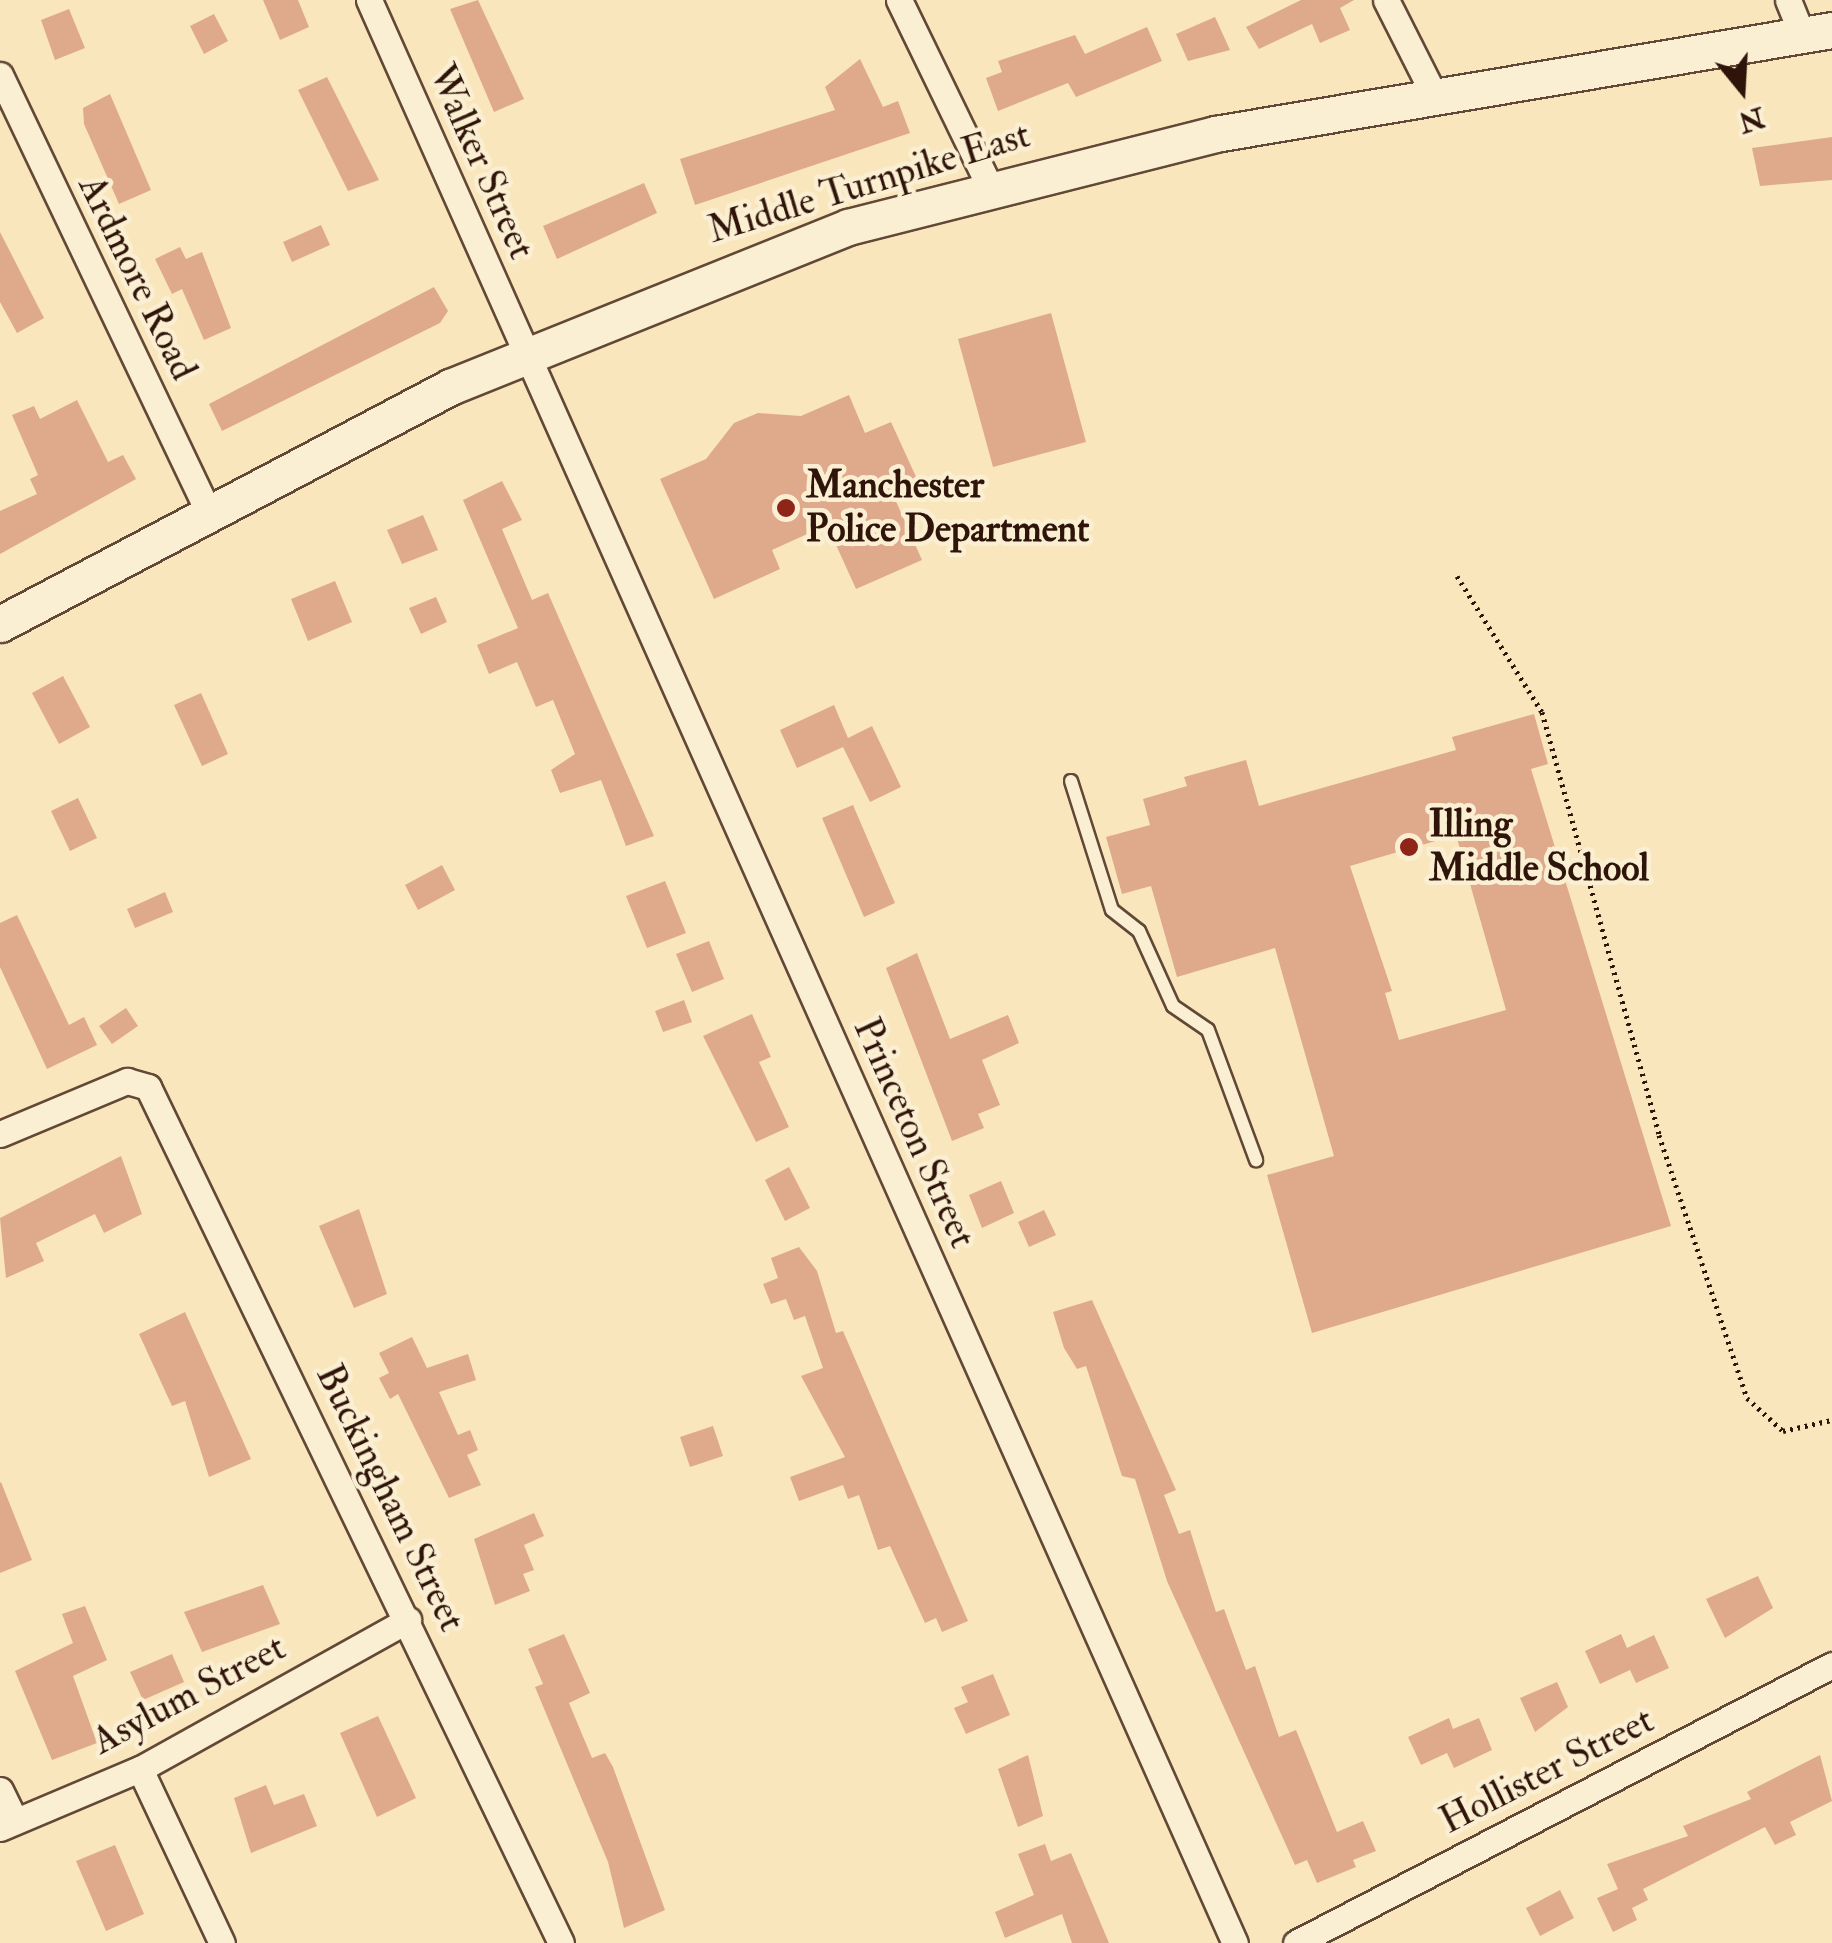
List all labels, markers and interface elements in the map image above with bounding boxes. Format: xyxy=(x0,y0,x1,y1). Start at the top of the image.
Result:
north arrow xyxy=(1692,40,1792,140)
street label: Walker Street xyxy=(418,58,544,266)
text: N xyxy=(1734,98,1769,140)
street label: Middle Turnpike East xyxy=(703,112,1035,254)
street label: Ardmore Road xyxy=(68,168,206,388)
place label: Manchester Police Department xyxy=(806,463,1089,552)
marker: Manchester Police Department xyxy=(775,497,797,519)
place label: Illing Middle School xyxy=(1429,802,1649,892)
marker: Illing Middle School xyxy=(1398,836,1420,858)
street label: Princeton Street xyxy=(843,1011,985,1255)
street label: Buckingham Street xyxy=(306,1357,474,1639)
street label: Asylum Street xyxy=(85,1625,293,1765)
street label: Hollister Street xyxy=(1433,1698,1661,1844)

